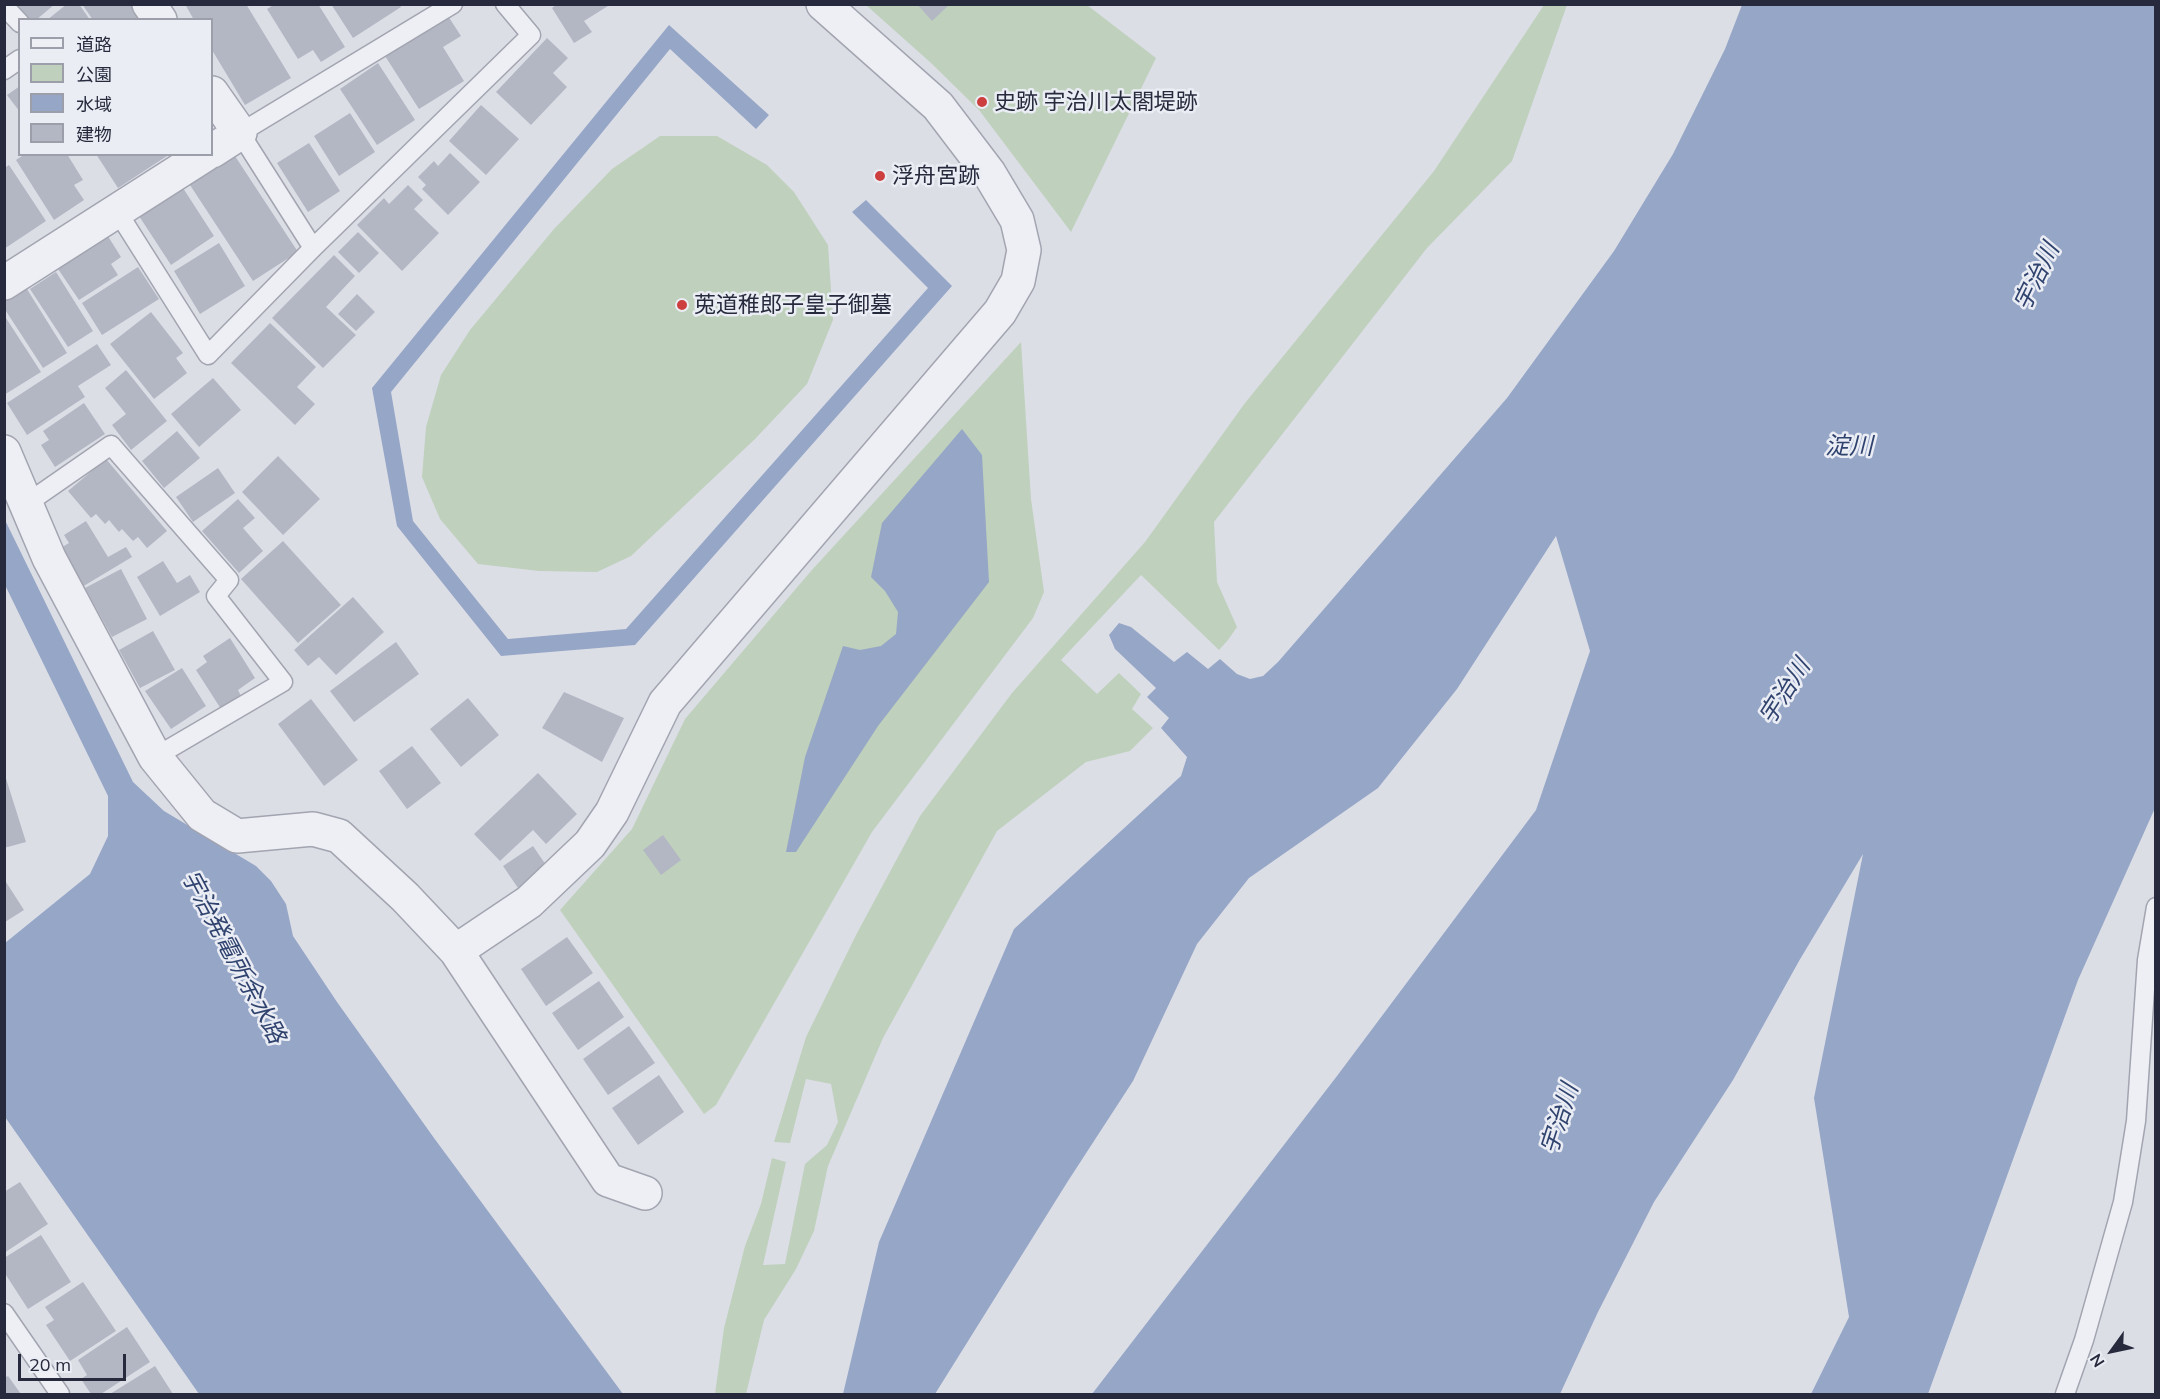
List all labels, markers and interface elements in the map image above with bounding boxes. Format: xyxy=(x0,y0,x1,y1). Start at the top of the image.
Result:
legend xyxy=(18,18,213,156)
text: 道路 xyxy=(76,33,112,56)
text: 公園 xyxy=(76,63,112,86)
place label: 史跡 宇治川太閤堤跡 xyxy=(994,89,1198,115)
text: 水域 xyxy=(76,93,112,116)
marker: 史跡 宇治川太閤堤跡 xyxy=(975,95,989,109)
text: 建物 xyxy=(76,123,112,146)
place label: 浮舟宮跡 xyxy=(892,163,980,189)
marker: 浮舟宮跡 xyxy=(873,169,887,183)
water label: 宇治川 xyxy=(2008,238,2066,316)
place label: 莵道稚郎子皇子御墓 xyxy=(694,292,892,318)
marker: 莵道稚郎子皇子御墓 xyxy=(675,298,689,312)
water label: 淀川 xyxy=(1825,433,1873,461)
water label: 宇治川 xyxy=(1753,654,1817,730)
water label: 宇治発電所余水路 xyxy=(175,865,291,1049)
water label: 宇治川 xyxy=(1535,1080,1585,1158)
north arrow xyxy=(2082,1321,2142,1381)
scale bar xyxy=(21,1342,129,1380)
text: N xyxy=(2085,1350,2109,1371)
text: 20 m xyxy=(29,1353,71,1376)

